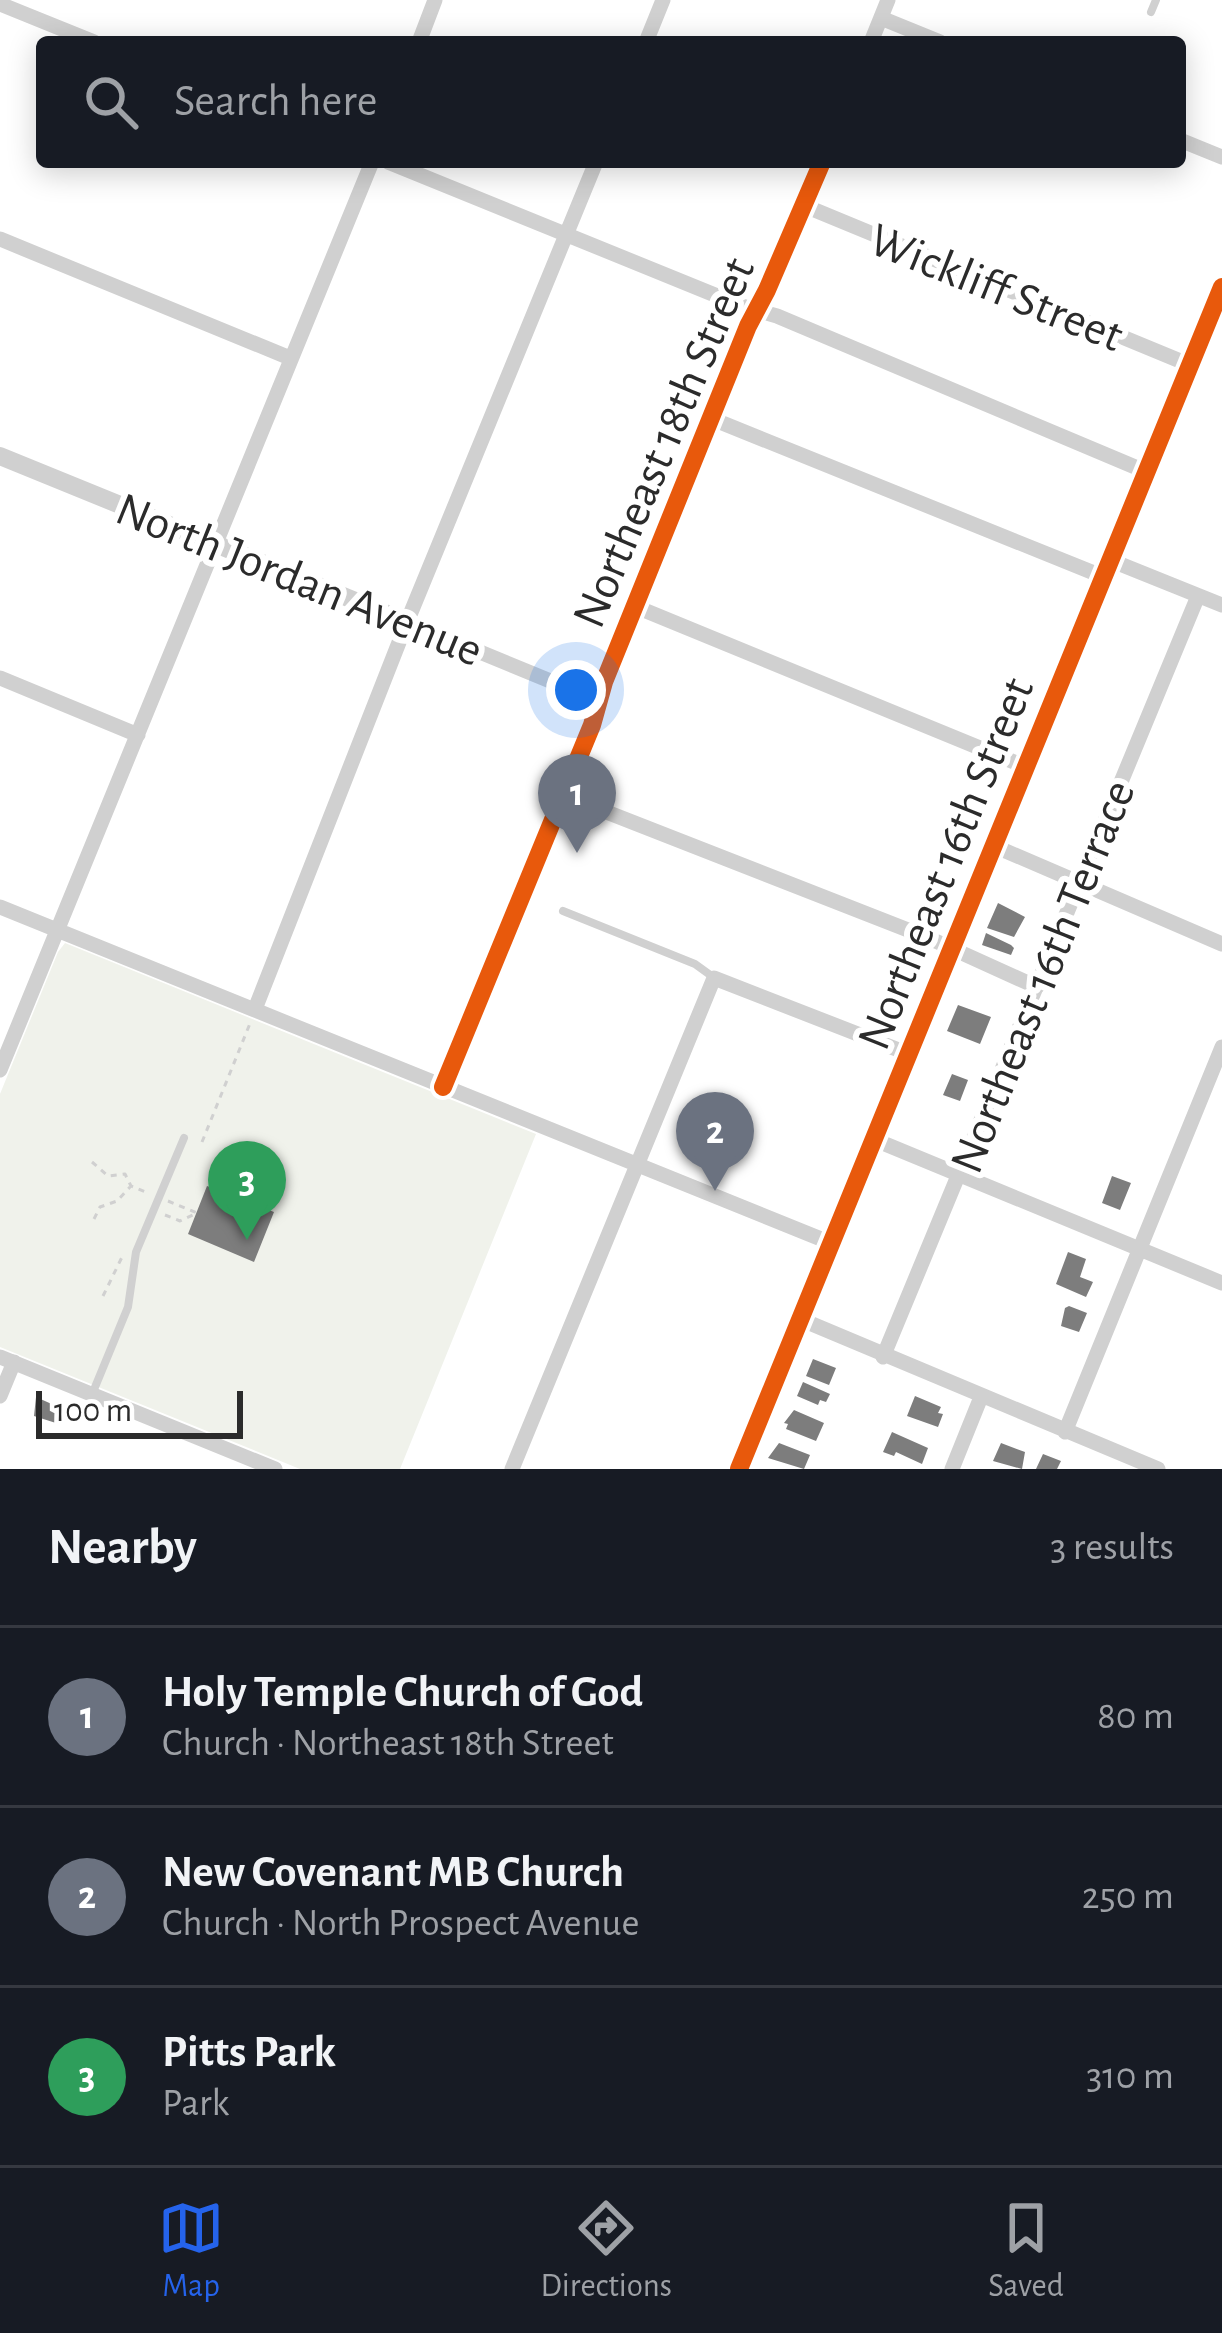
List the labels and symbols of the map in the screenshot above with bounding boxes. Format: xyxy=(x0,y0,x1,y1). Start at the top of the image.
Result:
street label: Wickliff Street xyxy=(863,216,1129,361)
street label: Northeast 18th Street xyxy=(565,251,764,635)
street label: North Jordan Avenue xyxy=(109,485,489,676)
your location xyxy=(546,660,606,720)
street label: Northeast 16th Street xyxy=(850,671,1043,1057)
pin: 1 xyxy=(538,754,616,853)
street label: Northeast 16th Terrace xyxy=(943,774,1145,1180)
pin: 2 xyxy=(676,1092,754,1191)
pin: 3 xyxy=(208,1141,286,1240)
scale bar xyxy=(36,1385,243,1438)

